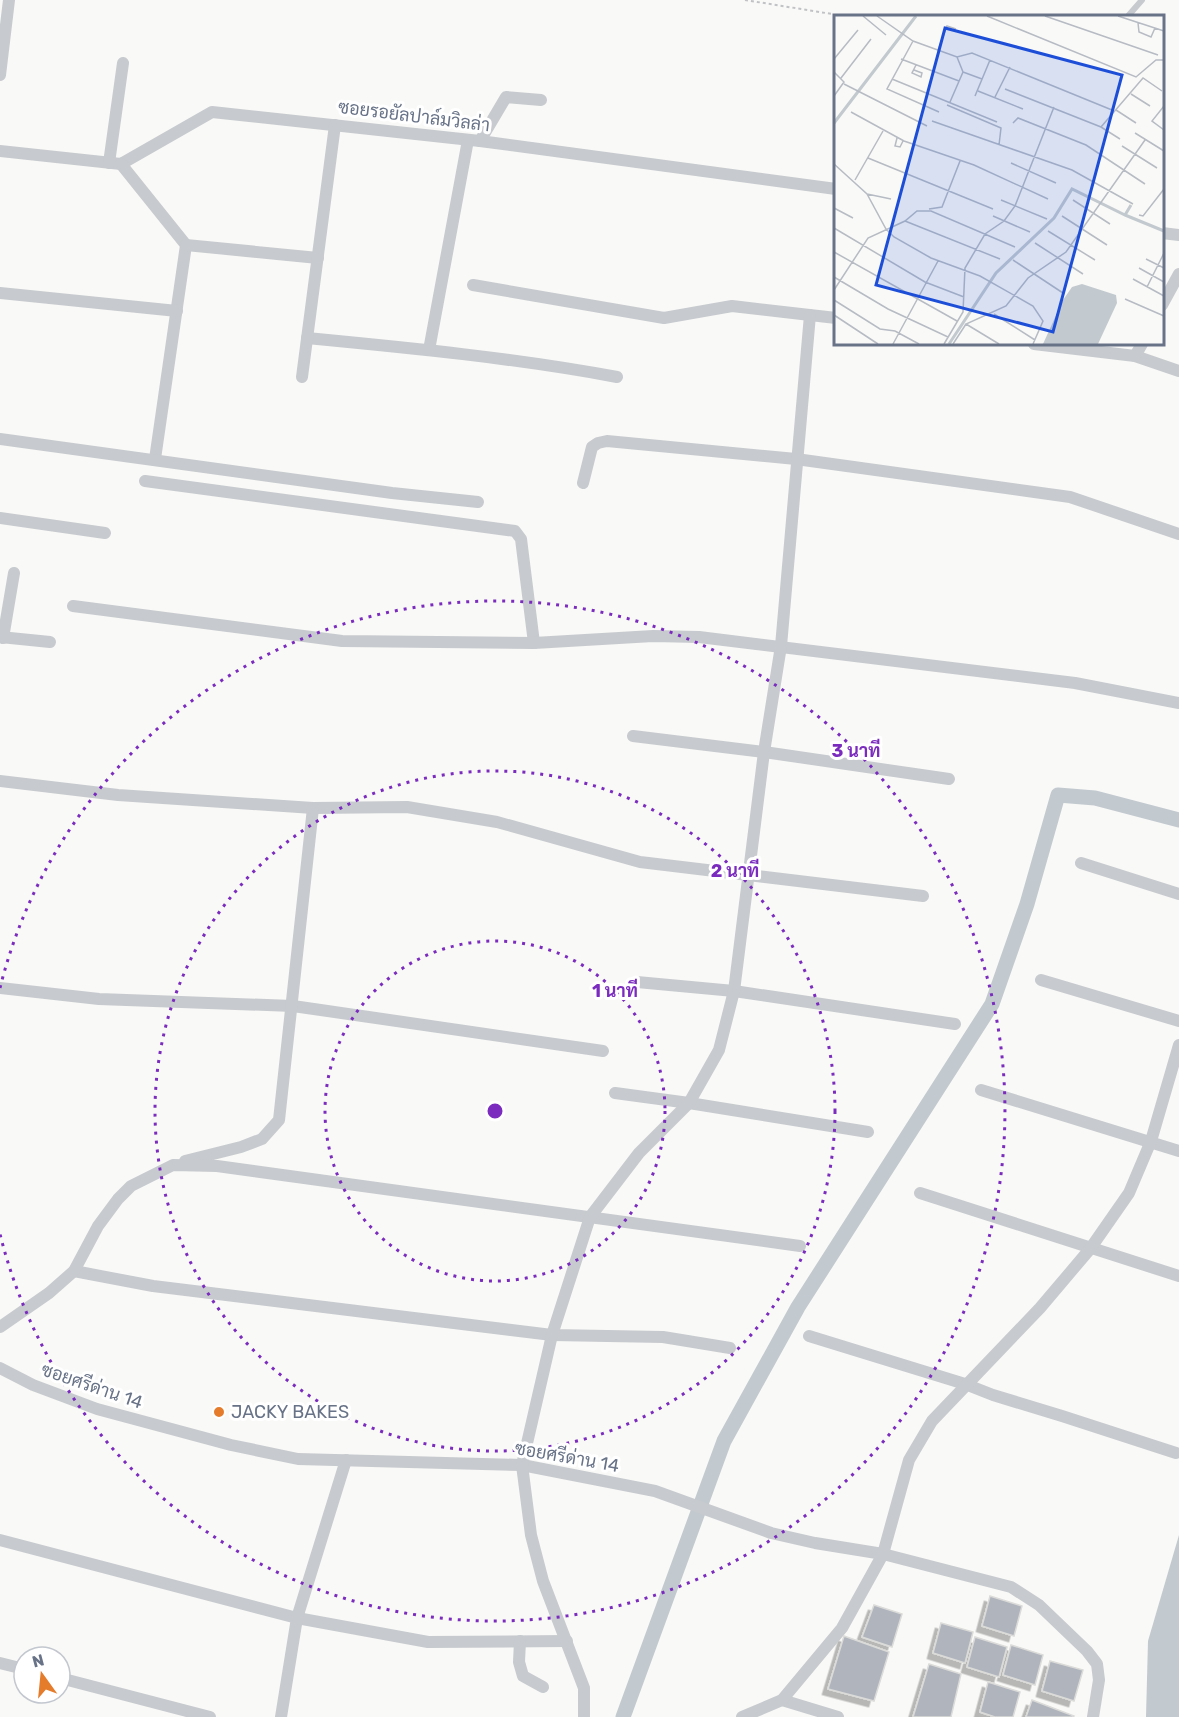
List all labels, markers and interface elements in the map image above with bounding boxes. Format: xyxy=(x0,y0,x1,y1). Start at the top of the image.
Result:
inset map xyxy=(834,15,1164,345)
street label: ซอยรอยัลปาล์มวิลล่า xyxy=(337,94,491,136)
text: 3 นาที xyxy=(832,738,880,762)
text: 2 นาที xyxy=(711,858,759,882)
text: 1 นาที xyxy=(592,978,638,1002)
centre of rings xyxy=(485,1101,505,1121)
street label: ซอยศรีด่าน 14 xyxy=(38,1357,146,1414)
place label: JACKY BAKES xyxy=(231,1401,349,1423)
marker: JACKY BAKES xyxy=(212,1405,226,1419)
street label: ซอยศรีด่าน 14 xyxy=(513,1435,621,1477)
north arrow xyxy=(12,1645,72,1705)
text: N xyxy=(30,1650,46,1672)

